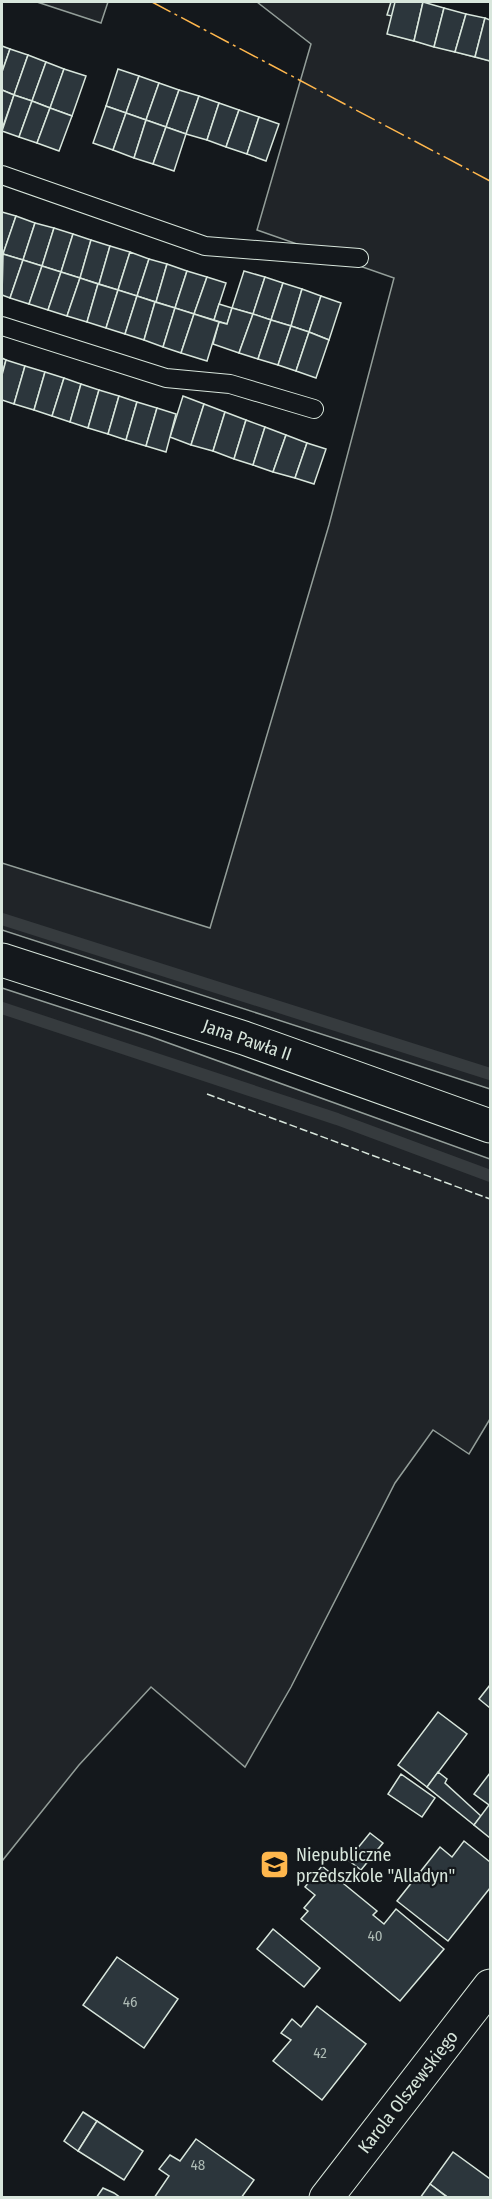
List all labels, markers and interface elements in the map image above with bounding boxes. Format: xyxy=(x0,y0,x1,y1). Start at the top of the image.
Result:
street label: Jana Pawła II xyxy=(200,1014,294,1066)
place label: Niepubliczne przedszkole "Alladyn" xyxy=(296,1844,455,1887)
school or university icon: Niepubliczne przedszkole "Alladyn" xyxy=(259,1849,291,1881)
house number: 40 xyxy=(367,1927,383,1945)
house number: 46 xyxy=(123,1993,137,2011)
street label: Karola Olszewskiego xyxy=(353,2026,463,2158)
house number: 42 xyxy=(313,2044,327,2062)
house number: 48 xyxy=(191,2156,205,2174)

